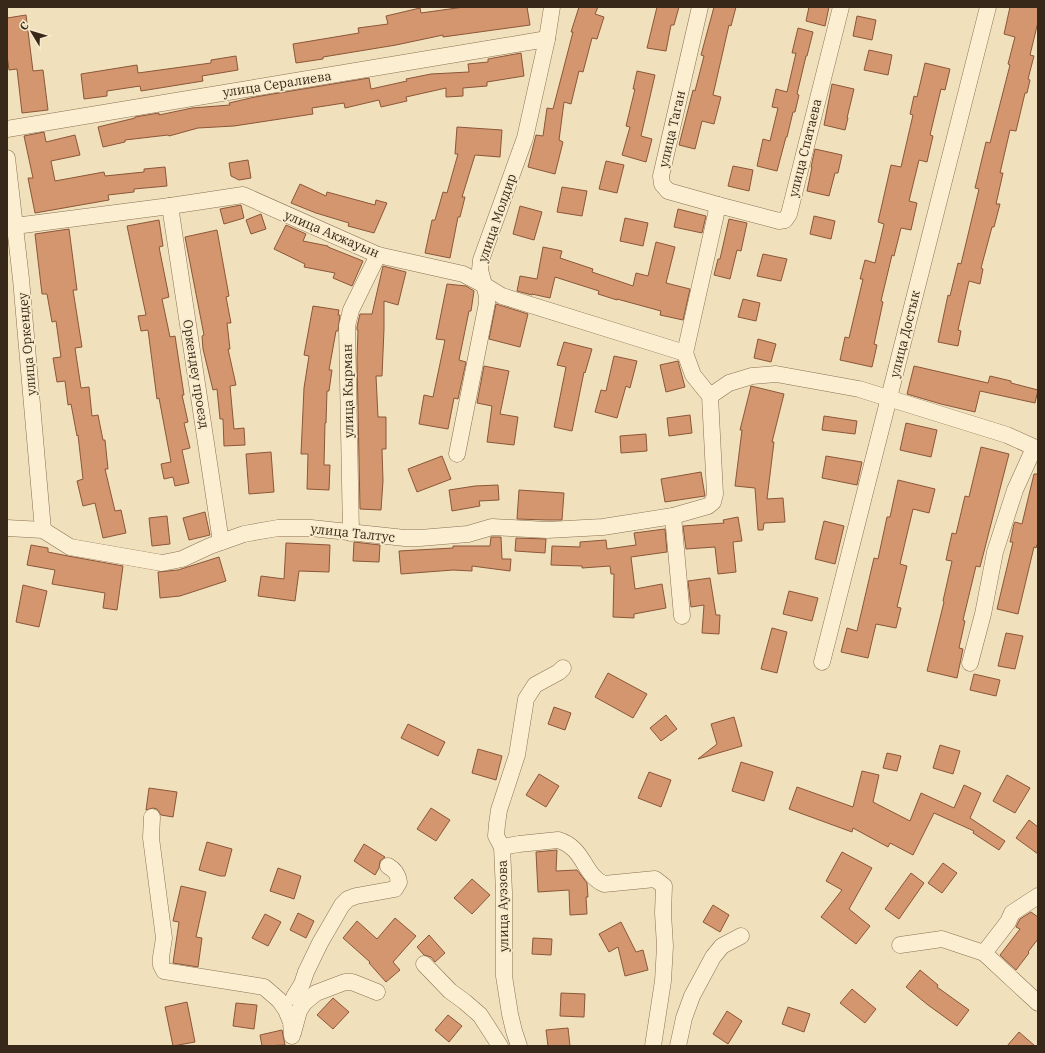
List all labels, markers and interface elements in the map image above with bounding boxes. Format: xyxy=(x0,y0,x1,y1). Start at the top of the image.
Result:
north arrow xyxy=(12,12,52,52)
text: С xyxy=(16,19,32,33)
street label: улица Сералиева xyxy=(221,67,333,101)
street label: улица Таган xyxy=(655,89,689,169)
street label: улица Спатаева xyxy=(785,97,825,199)
street label: улица Молдир xyxy=(474,171,520,265)
street label: улица Акжауын xyxy=(282,206,382,262)
street label: улица Достык xyxy=(886,288,924,379)
street label: улица Оркендеу xyxy=(14,292,40,396)
street label: Оркендеу проезд xyxy=(179,318,213,430)
street label: улица Кырман xyxy=(339,344,357,438)
street label: улица Талтус xyxy=(310,520,396,546)
street label: улица Ауэзова xyxy=(494,860,512,952)

